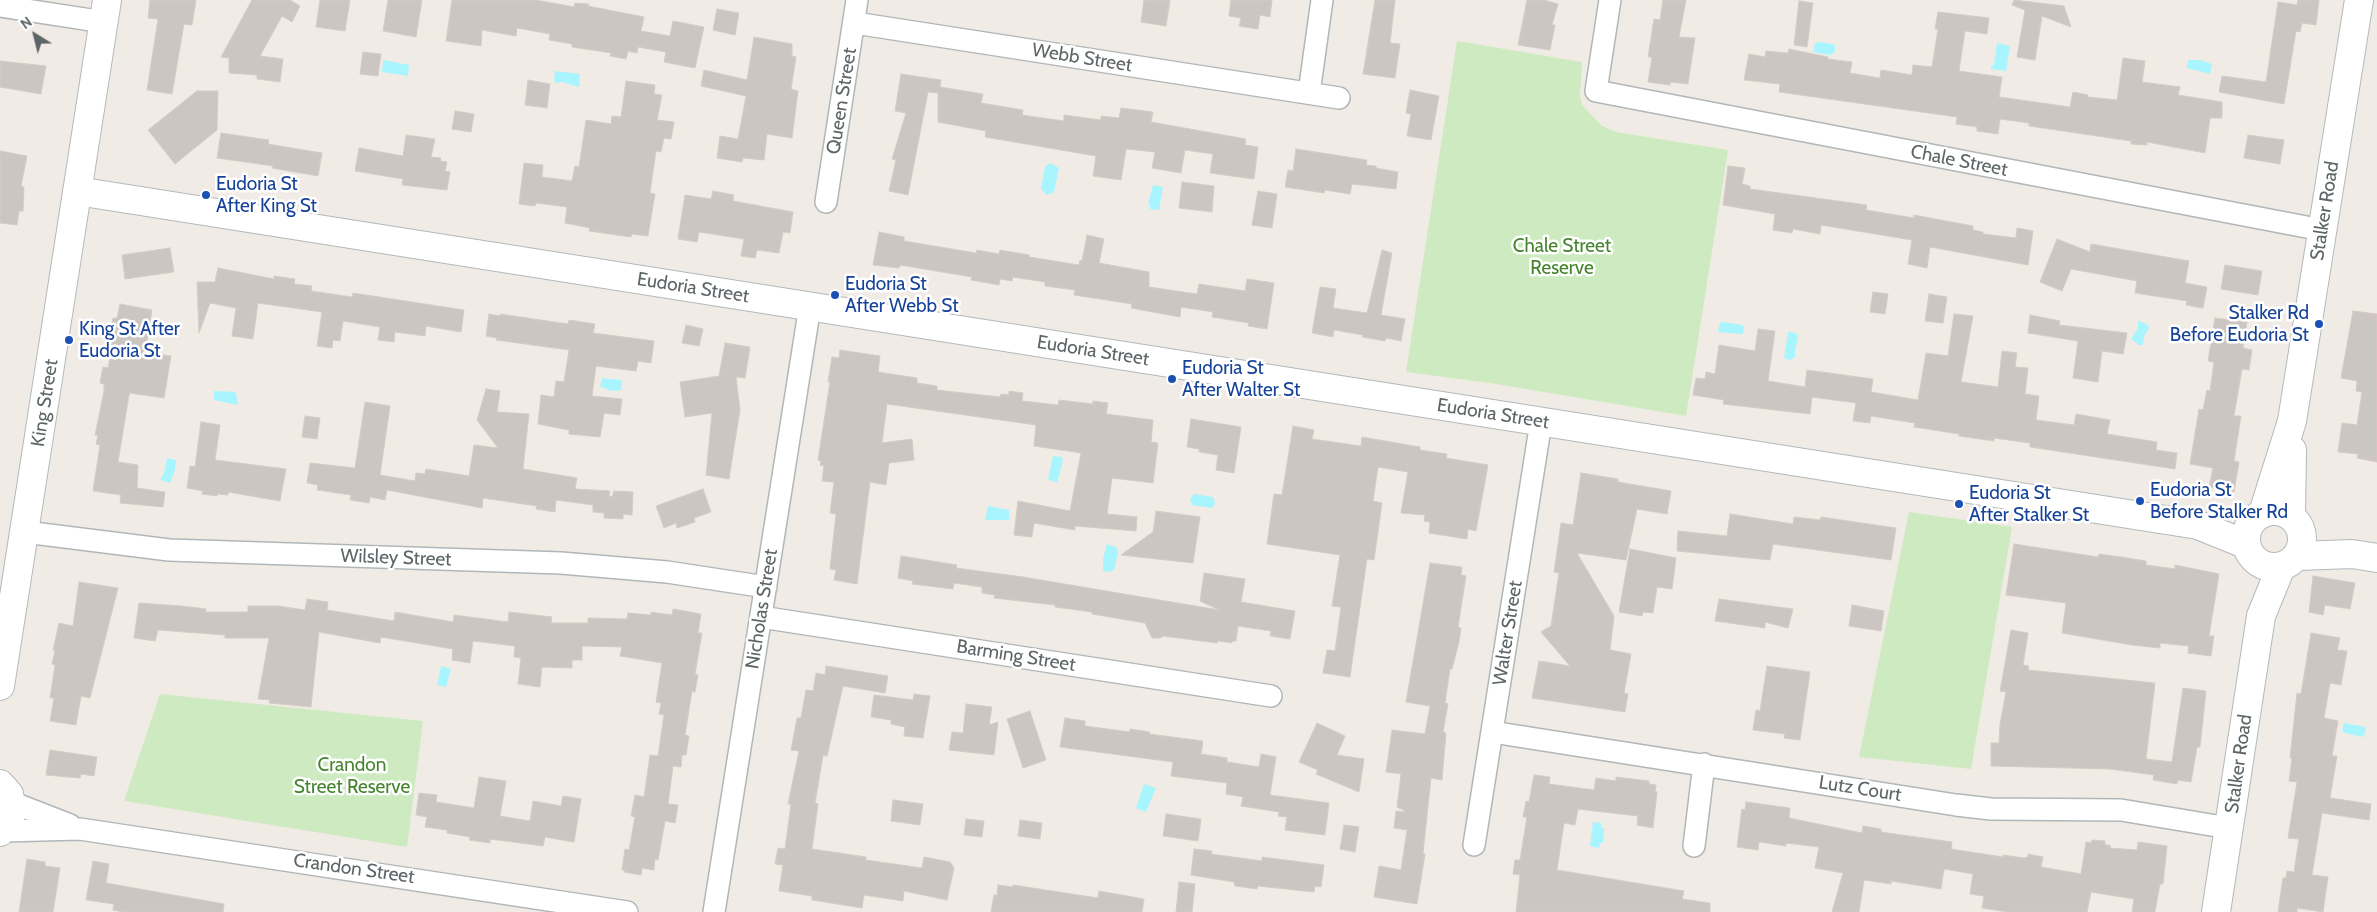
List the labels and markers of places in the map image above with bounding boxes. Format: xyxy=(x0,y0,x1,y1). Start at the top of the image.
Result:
place label: Eudoria St After King St xyxy=(216,173,317,217)
marker: Eudoria St After King St xyxy=(200,189,212,201)
place label: Eudoria St After Webb St xyxy=(845,273,959,317)
marker: Eudoria St After Webb St xyxy=(829,289,841,301)
place label: Stalker Rd Before Eudoria St xyxy=(2170,302,2309,346)
place label: King St After Eudoria St xyxy=(79,318,180,362)
marker: Stalker Rd Before Eudoria St xyxy=(2313,318,2325,330)
marker: King St After Eudoria St xyxy=(63,334,75,346)
place label: Eudoria St After Walter St xyxy=(1182,357,1300,401)
marker: Eudoria St After Walter St xyxy=(1166,373,1178,385)
place label: Eudoria St Before Stalker Rd xyxy=(2150,479,2288,523)
place label: Eudoria St After Stalker St xyxy=(1969,482,2089,526)
marker: Eudoria St Before Stalker Rd xyxy=(2134,495,2146,507)
marker: Eudoria St After Stalker St xyxy=(1953,498,1965,510)

